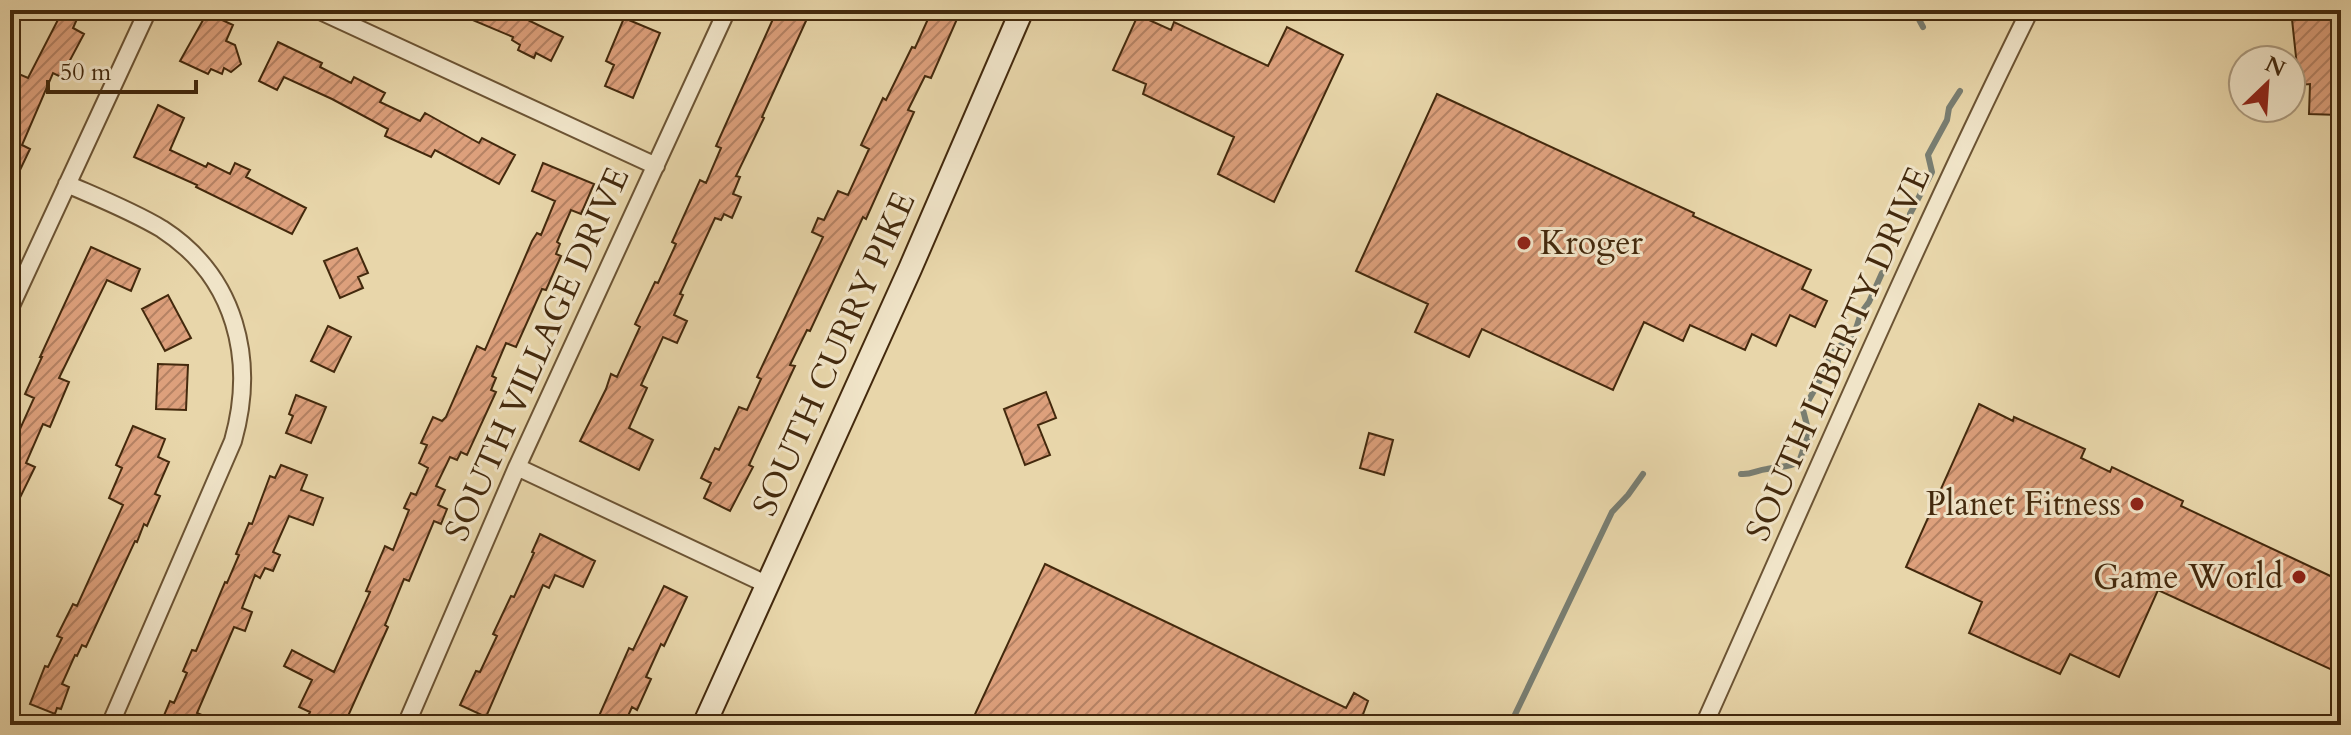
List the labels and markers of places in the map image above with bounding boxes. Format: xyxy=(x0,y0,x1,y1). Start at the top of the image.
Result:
place label: Kroger xyxy=(1540,220,1644,266)
marker: Kroger xyxy=(1515,234,1533,252)
place label: Planet Fitness xyxy=(1926,481,2121,527)
marker: Planet Fitness xyxy=(2128,495,2146,513)
place label: Game World xyxy=(2093,554,2283,600)
marker: Game World xyxy=(2290,568,2308,586)

